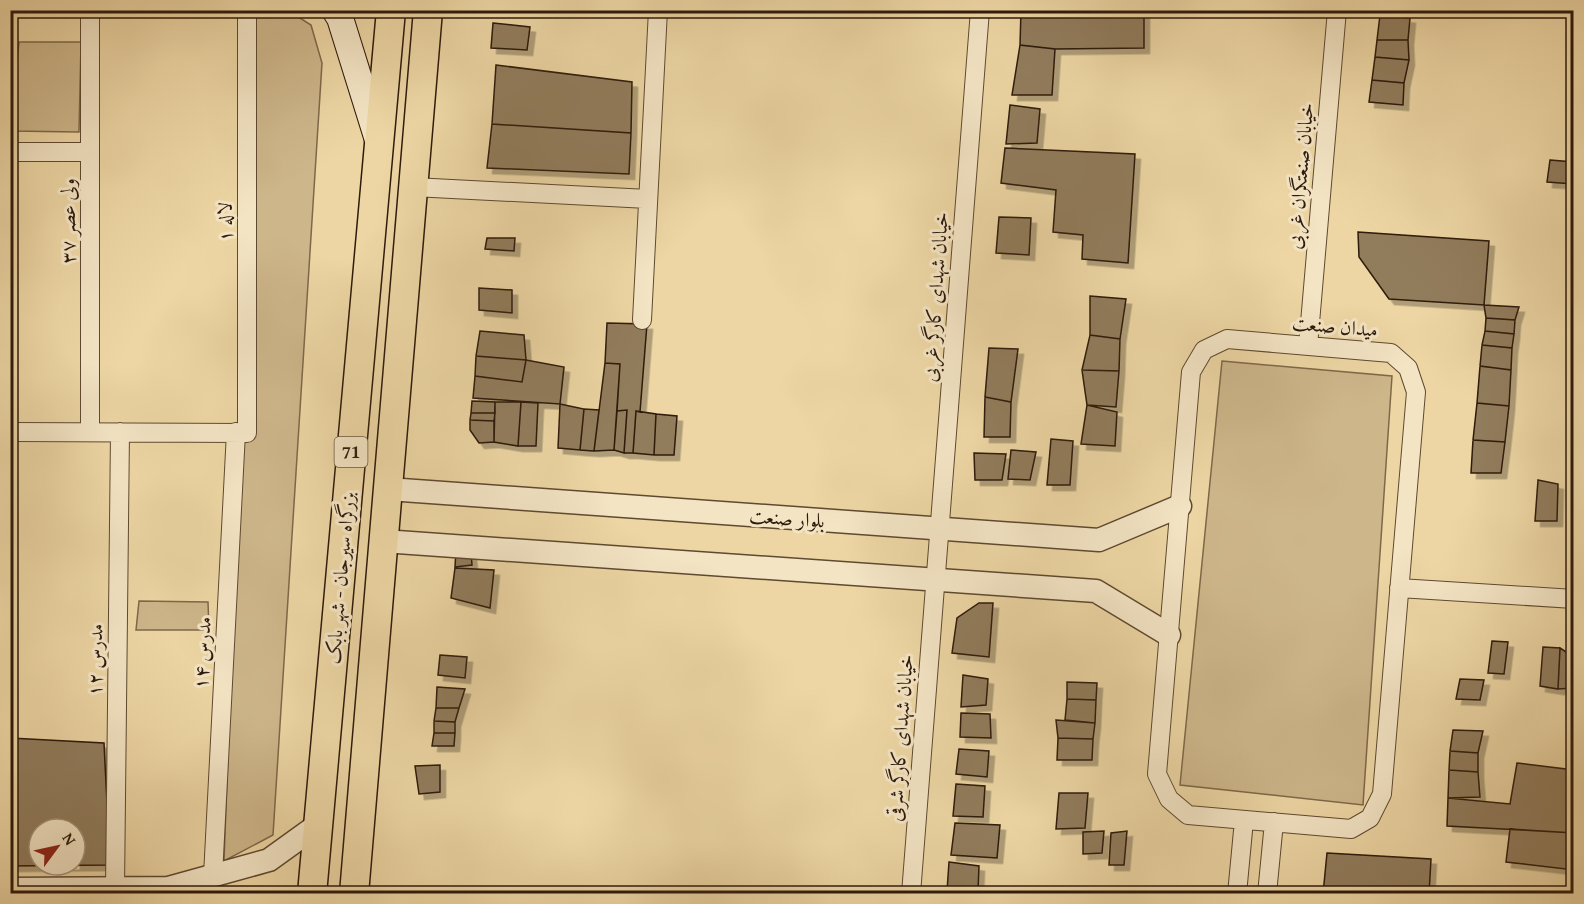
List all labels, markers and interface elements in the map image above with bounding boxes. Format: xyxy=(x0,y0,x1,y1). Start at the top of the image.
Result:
street label: خیابان صنعتگران غربی xyxy=(1279,102,1321,250)
street label: ولی عصر ۳۷ xyxy=(53,178,82,264)
street label: لاله ۱ xyxy=(210,202,239,242)
street label: خیابان شهدای کارگر غربی xyxy=(914,211,956,383)
street label: میدان صنعت xyxy=(1291,307,1379,344)
road number: 71 xyxy=(334,437,368,467)
street label: بزرگراه سیرجان - شهر بابک xyxy=(318,490,362,665)
street label: بلوار صنعت xyxy=(748,500,826,535)
street label: مدرس ۱۴ xyxy=(185,616,218,690)
street label: مدرس ۱۲ xyxy=(79,623,110,697)
street label: خیابان شهدای کارگر شرقی xyxy=(879,653,920,822)
north arrow xyxy=(27,817,87,877)
text: N xyxy=(57,828,83,850)

